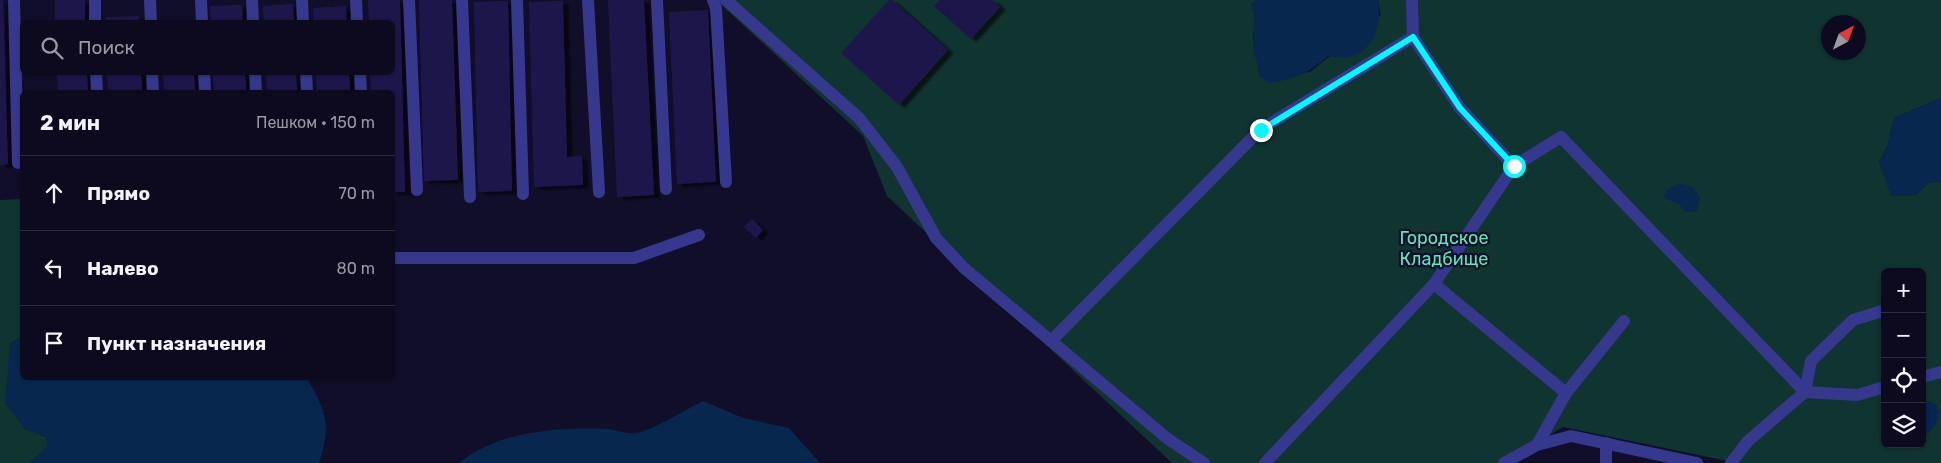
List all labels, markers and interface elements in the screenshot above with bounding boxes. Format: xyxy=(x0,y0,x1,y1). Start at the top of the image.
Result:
north arrow xyxy=(1821,15,1866,60)
search box xyxy=(20,20,395,75)
icon: search xyxy=(38,34,66,62)
text: Поиск xyxy=(78,36,135,59)
text: 2 мин xyxy=(40,110,100,135)
text: Пешком · 150 m xyxy=(256,113,375,132)
route end xyxy=(1250,119,1273,142)
route start xyxy=(1503,155,1526,178)
icon: ahead xyxy=(40,179,68,207)
text: Прямо xyxy=(87,182,150,205)
text: 70 m xyxy=(338,184,375,203)
park label: Городское Кладбище xyxy=(1400,227,1488,270)
icon: left xyxy=(40,254,68,282)
text: Налево xyxy=(87,257,159,280)
text: 80 m xyxy=(337,259,375,278)
map controls xyxy=(1881,268,1926,448)
button: + xyxy=(1881,268,1926,313)
button: − xyxy=(1881,313,1926,358)
icon: arrive xyxy=(40,329,68,357)
text: Пункт назначения xyxy=(87,332,266,355)
button: locate xyxy=(1881,358,1926,403)
button: layers xyxy=(1881,403,1926,448)

